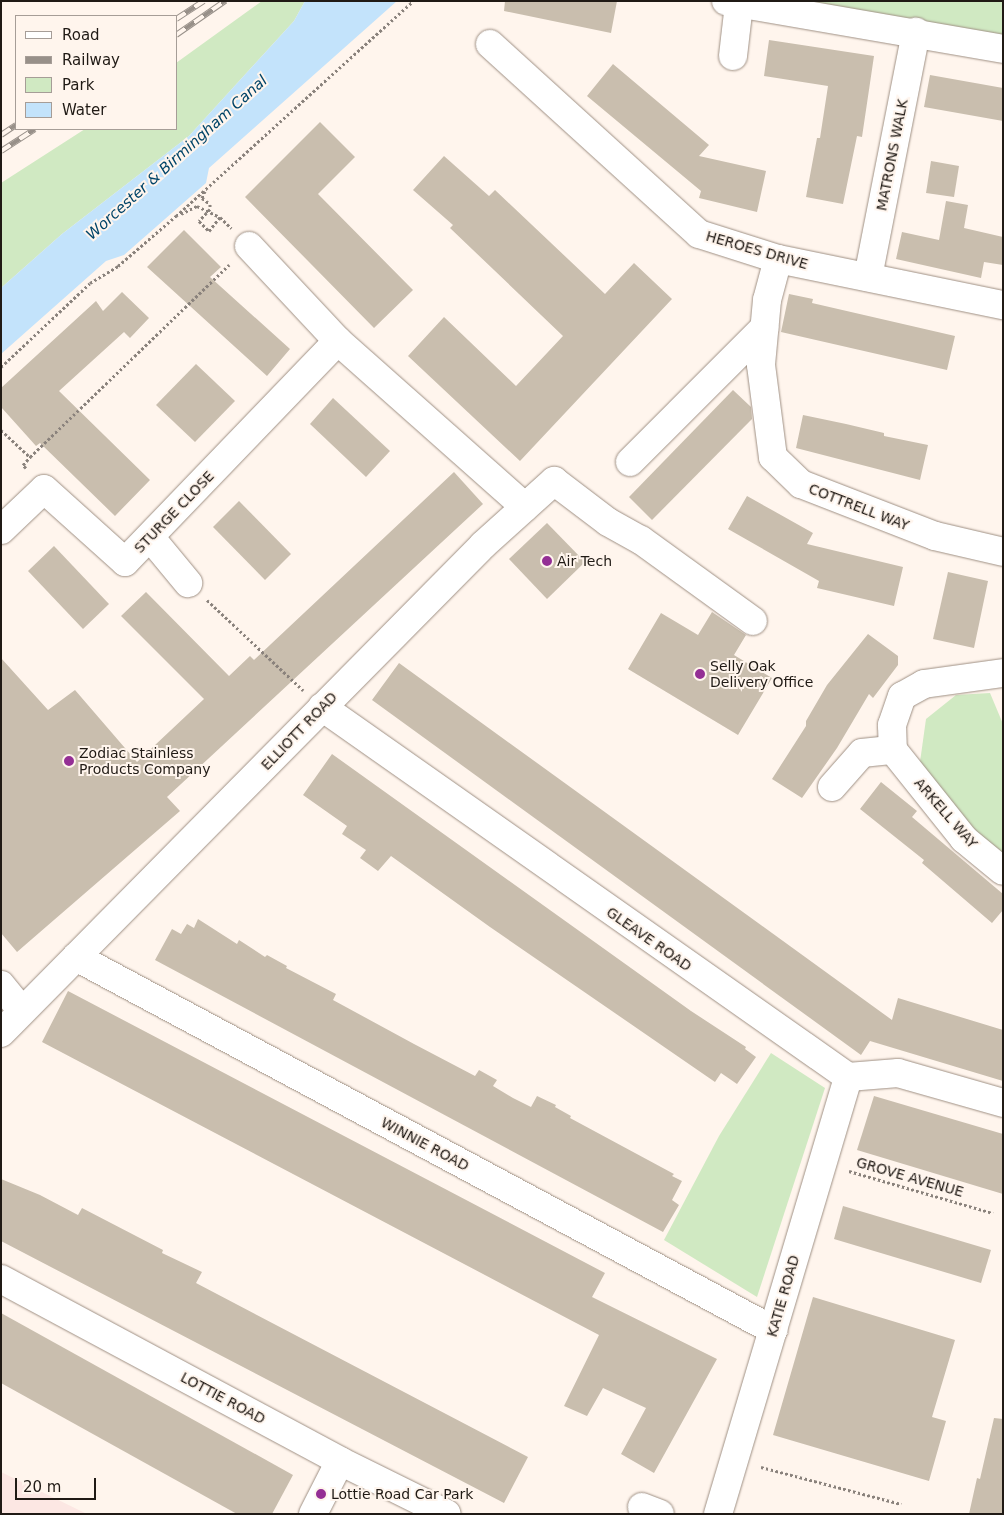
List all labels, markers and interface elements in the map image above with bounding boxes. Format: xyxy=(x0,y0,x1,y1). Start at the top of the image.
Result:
legend xyxy=(15,15,178,130)
text: Road xyxy=(62,26,100,44)
text: Railway xyxy=(62,51,120,69)
water label: Worcester & Birmingham Canal xyxy=(83,72,271,244)
text: Park xyxy=(62,76,94,94)
street label: MATRONS WALK xyxy=(873,98,911,212)
text: Water xyxy=(62,101,106,119)
street label: HEROES DRIVE xyxy=(704,227,810,273)
street label: STURGE CLOSE xyxy=(131,468,217,556)
street label: COTTRELL WAY xyxy=(806,480,912,534)
place label: Air Tech xyxy=(557,553,612,569)
marker: Air Tech xyxy=(541,555,553,567)
place label: Selly Oak Delivery Office xyxy=(710,658,813,690)
marker: Selly Oak Delivery Office xyxy=(694,668,706,680)
street label: ELLIOTT ROAD xyxy=(258,689,340,773)
place label: Zodiac Stainless Products Company xyxy=(79,745,211,778)
marker: Zodiac Stainless Products Company xyxy=(63,755,75,767)
street label: ARKELL WAY xyxy=(911,774,981,852)
street label: GLEAVE ROAD xyxy=(603,903,695,975)
street label: WINNIE ROAD xyxy=(378,1114,472,1174)
street label: GROVE AVENUE xyxy=(854,1154,966,1200)
street label: KATIE ROAD xyxy=(763,1253,803,1339)
street label: LOTTIE ROAD xyxy=(178,1369,268,1427)
scale bar xyxy=(18,1468,99,1500)
text: 20 m xyxy=(23,1478,61,1496)
place label: Lottie Road Car Park xyxy=(331,1486,473,1502)
marker: Lottie Road Car Park xyxy=(315,1488,327,1500)

